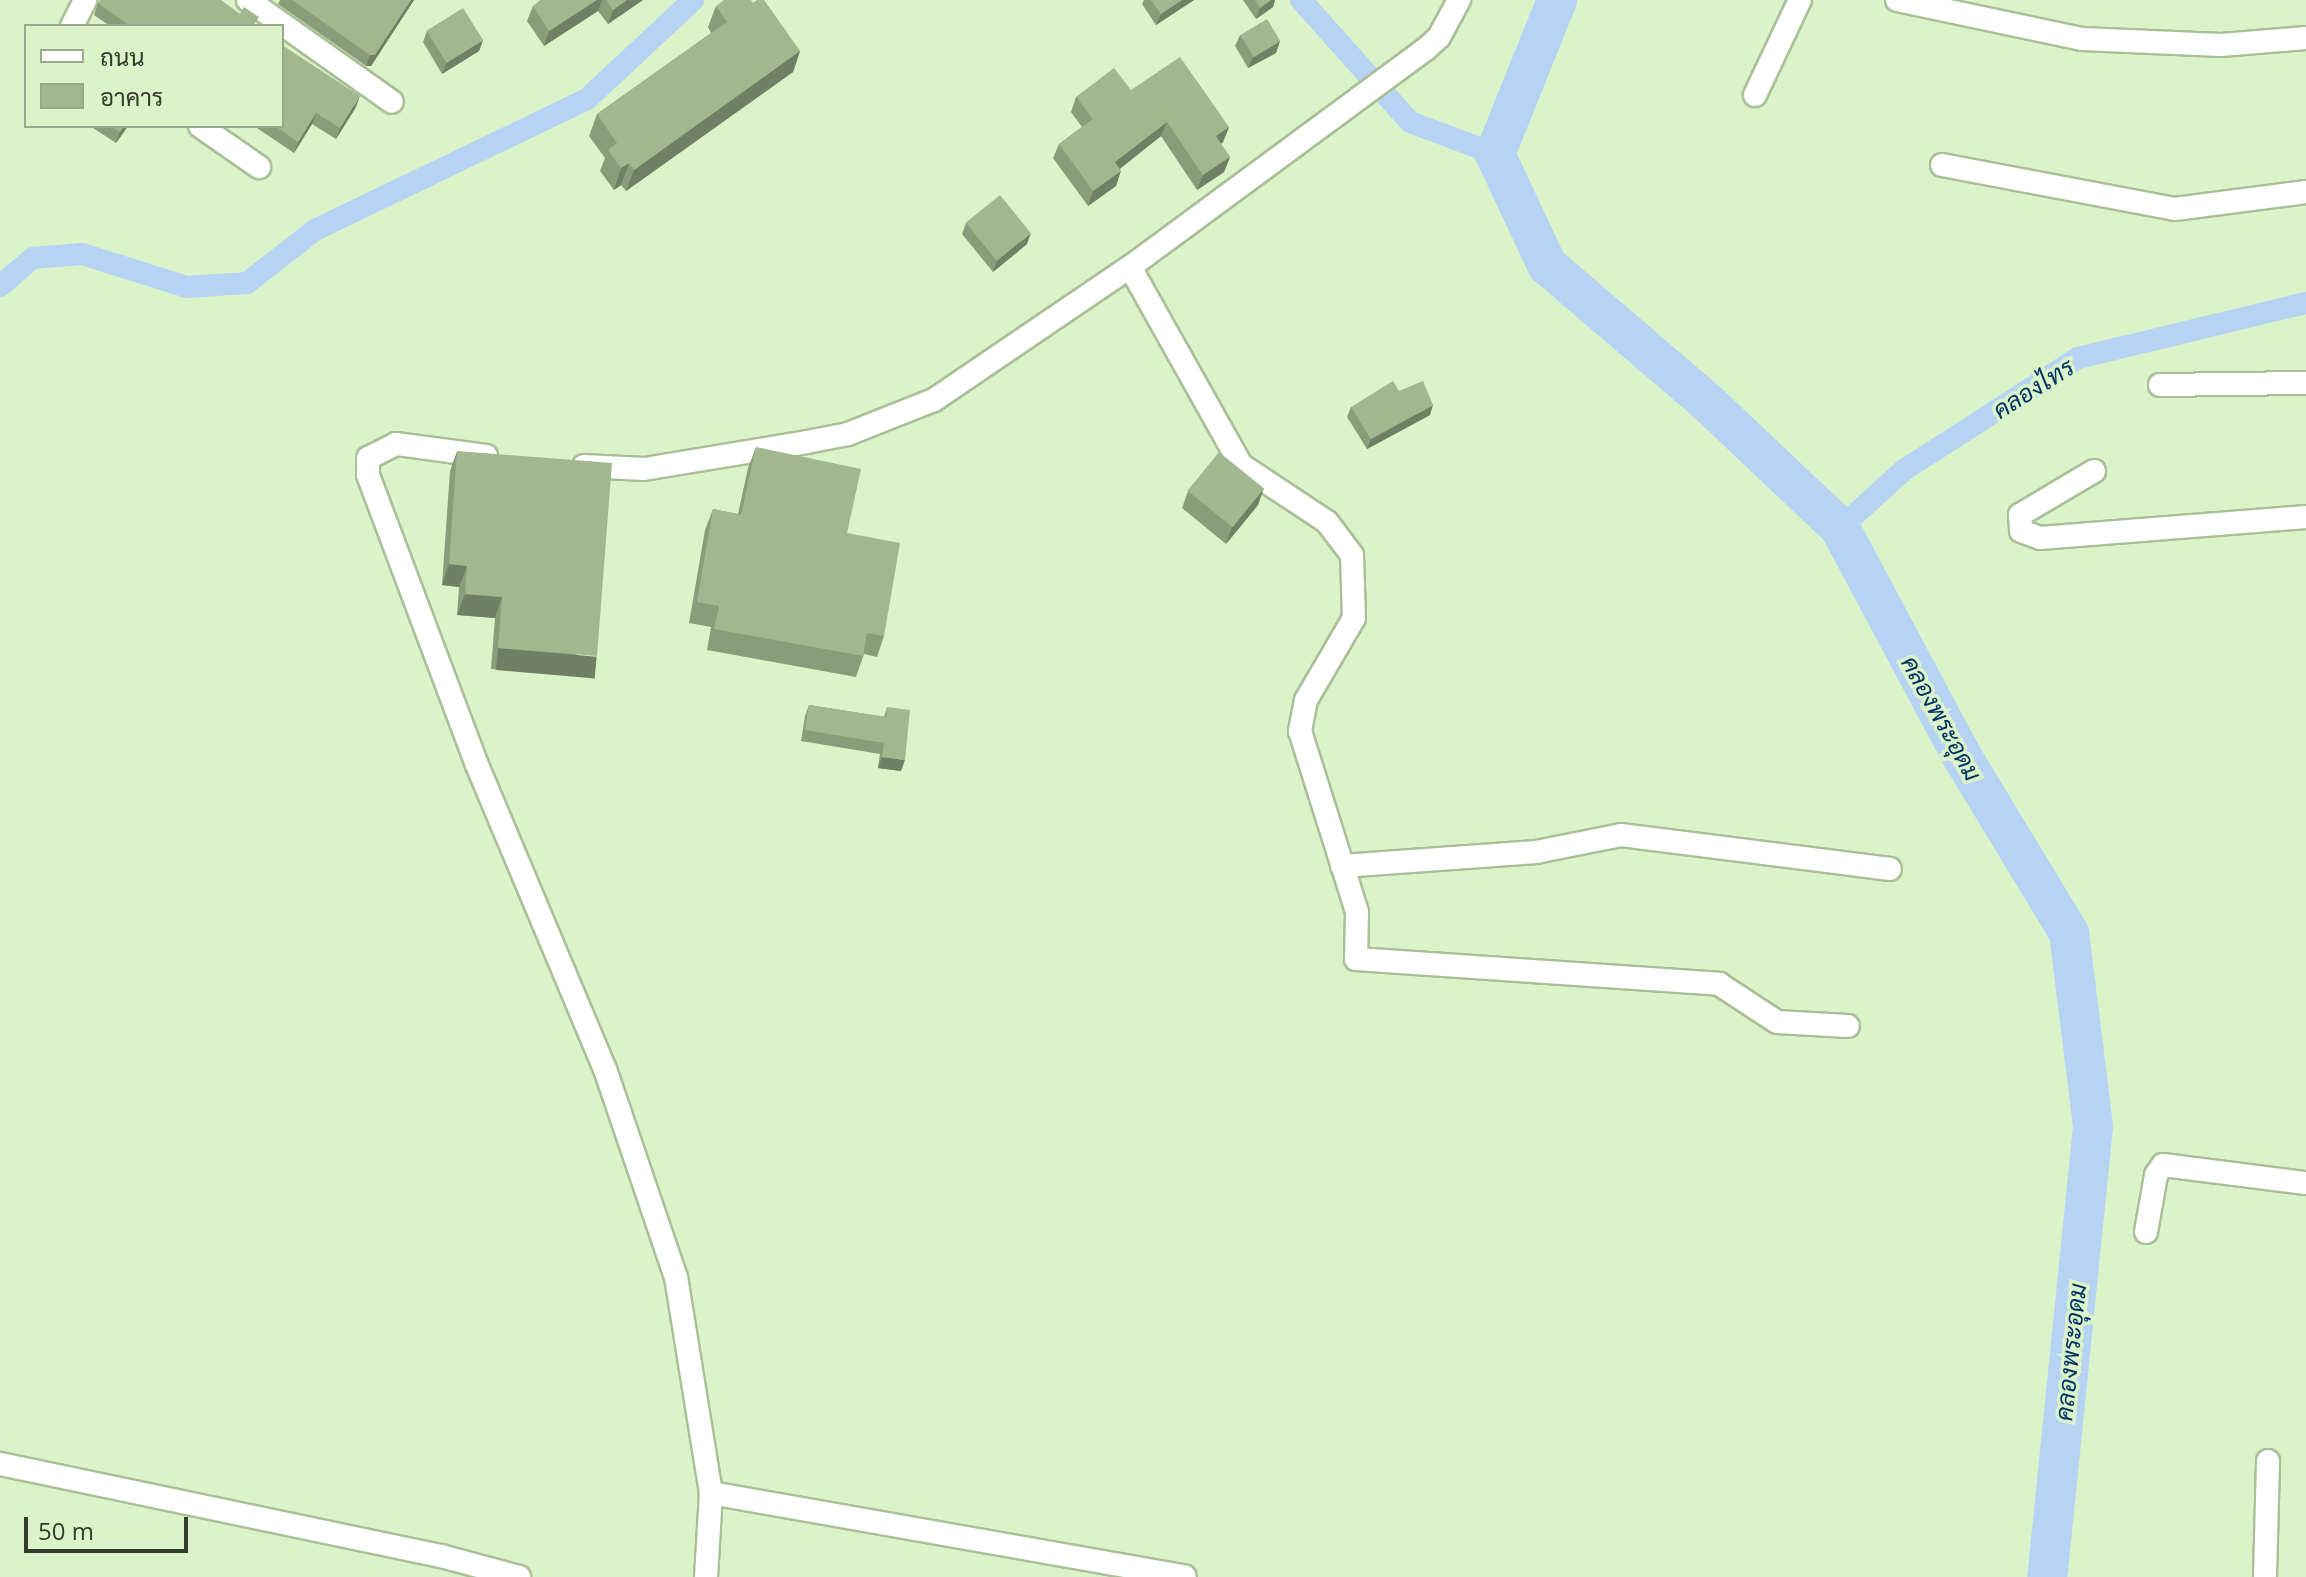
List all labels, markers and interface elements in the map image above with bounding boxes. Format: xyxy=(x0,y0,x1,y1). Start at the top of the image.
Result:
legend xyxy=(24,24,284,128)
text: ถนน xyxy=(100,40,145,73)
text: อาคาร xyxy=(100,80,163,113)
water label: คลองไทร xyxy=(1987,352,2079,424)
water label: คลองพระอุดม xyxy=(1896,651,1988,785)
water label: คลองพระอุดม xyxy=(2048,1282,2092,1422)
scale bar xyxy=(28,1501,192,1551)
text: 50 m xyxy=(38,1514,94,1547)

